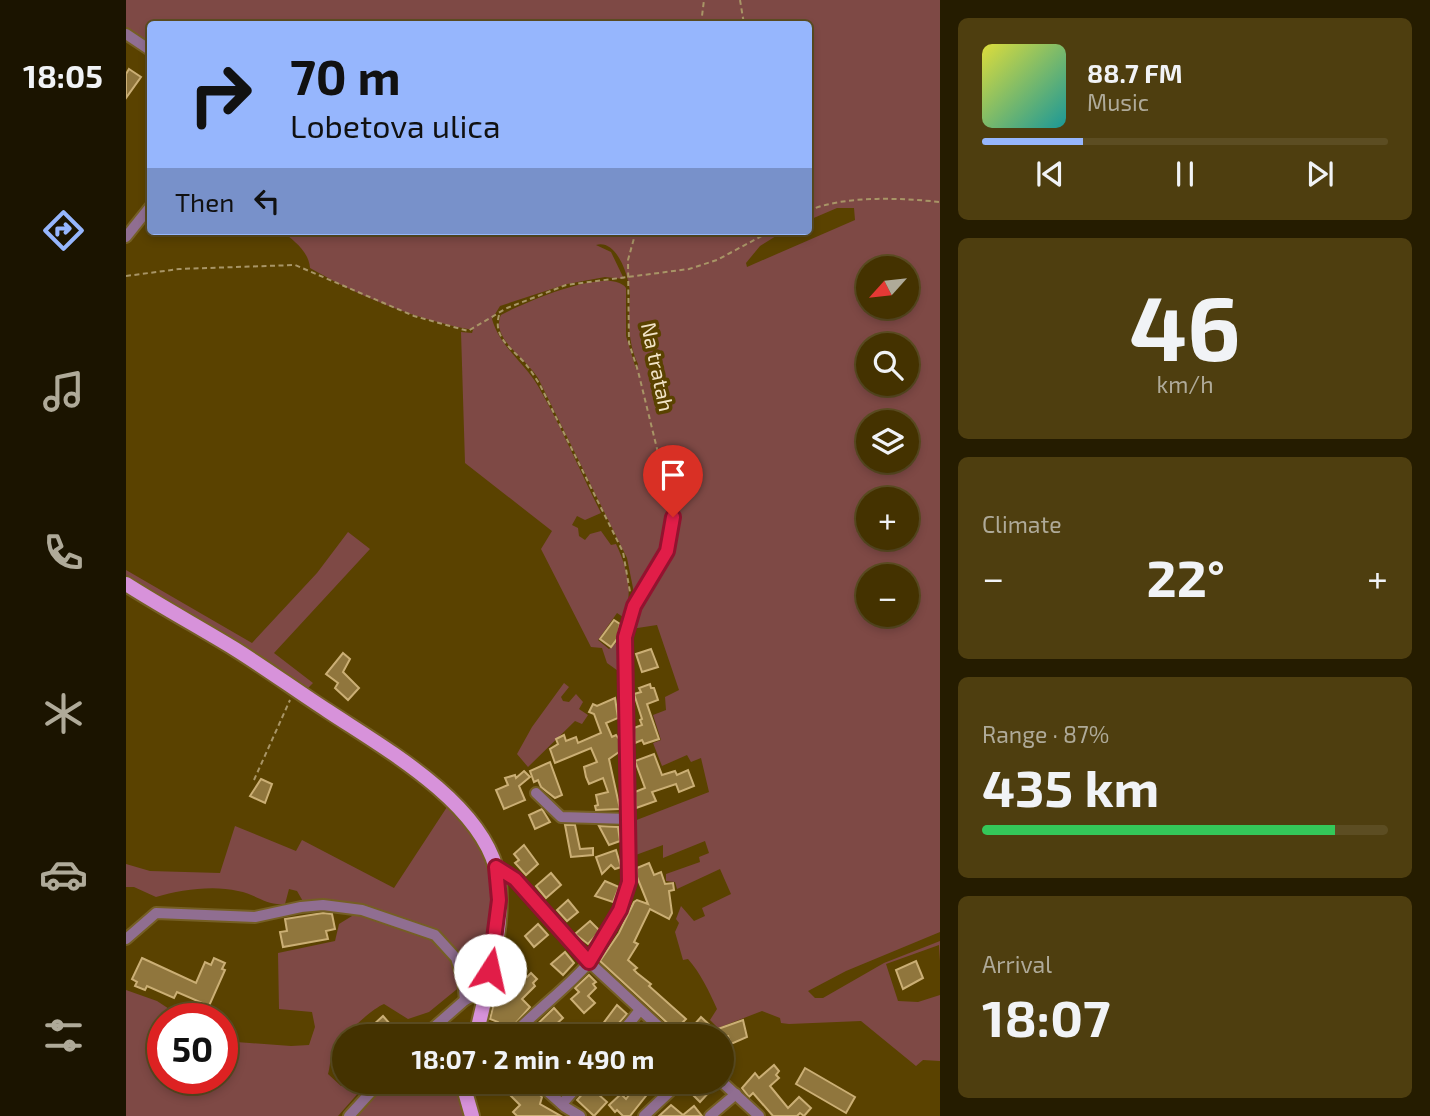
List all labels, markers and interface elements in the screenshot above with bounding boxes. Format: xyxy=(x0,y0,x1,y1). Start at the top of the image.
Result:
text: 70 m xyxy=(290,46,401,105)
icon: right xyxy=(175,49,266,140)
text: 18:05 xyxy=(23,56,103,94)
text: 88.7 FM xyxy=(1087,57,1183,88)
text: Music xyxy=(1087,88,1149,116)
text: Lobetova ulica xyxy=(290,106,501,144)
icon: previous xyxy=(1031,155,1069,193)
icon: pause xyxy=(1166,155,1204,193)
icon: next xyxy=(1301,155,1339,193)
icon: left xyxy=(248,182,286,220)
text: Then xyxy=(175,186,234,217)
icon: directions xyxy=(39,206,88,255)
north arrow xyxy=(856,256,919,318)
map controls xyxy=(856,256,919,627)
text: 46 xyxy=(1129,270,1241,379)
street label: Na tratah xyxy=(637,320,680,413)
button: search xyxy=(856,333,919,396)
icon: music xyxy=(39,367,88,416)
text: km/h xyxy=(1156,370,1214,398)
button: layers xyxy=(856,410,919,473)
pin xyxy=(643,445,703,517)
icon: arrive xyxy=(654,456,692,494)
button: + xyxy=(856,487,919,550)
text: Climate xyxy=(982,510,1062,538)
icon: phone xyxy=(39,528,88,577)
text: 22° xyxy=(1146,545,1225,607)
text: − xyxy=(982,554,1004,600)
text: + xyxy=(1367,554,1388,600)
button: − xyxy=(856,564,919,627)
icon: climate xyxy=(39,689,88,738)
text: Range · 87% xyxy=(982,720,1109,748)
text: 435 km xyxy=(982,755,1159,817)
icon: car xyxy=(39,850,88,899)
position arrow xyxy=(453,933,527,1007)
text: Arrival xyxy=(982,950,1052,978)
text: 18:07 xyxy=(982,985,1111,1047)
speed limit sign: 50 xyxy=(147,1003,238,1094)
icon: filters xyxy=(39,1011,88,1060)
text: 18:07 · 2 min · 490 m xyxy=(411,1043,655,1074)

